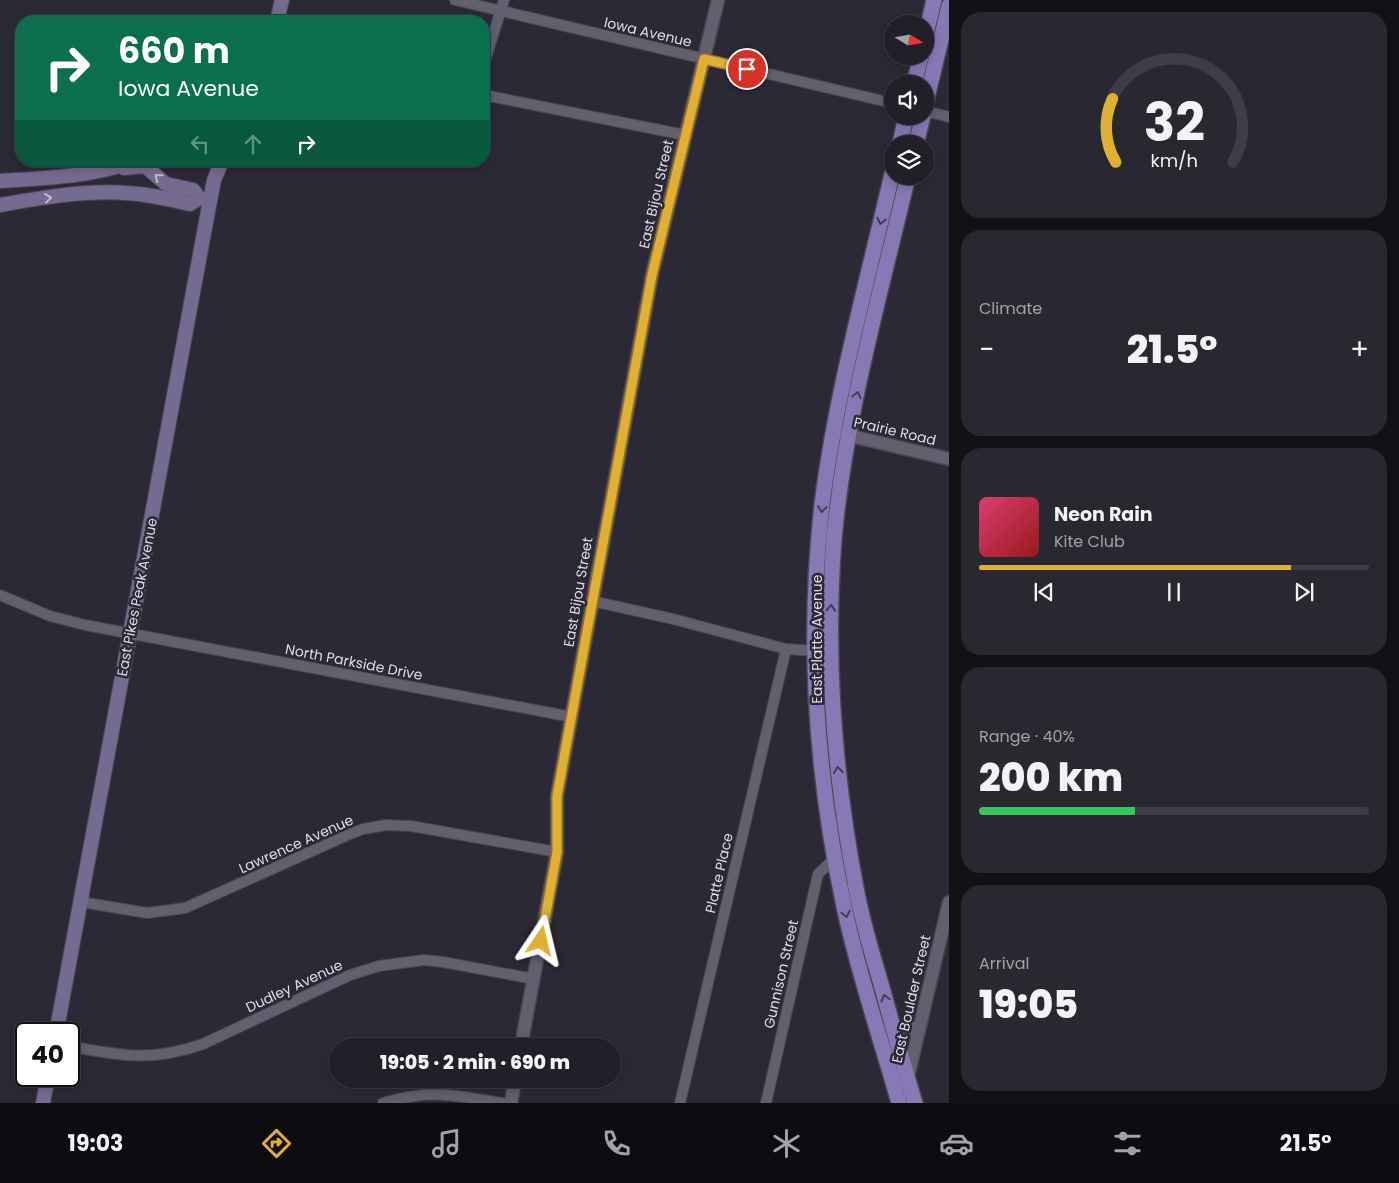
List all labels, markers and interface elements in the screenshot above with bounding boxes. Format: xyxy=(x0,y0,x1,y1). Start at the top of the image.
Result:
street label: Iowa Avenue xyxy=(602,12,694,52)
north arrow xyxy=(884,15,934,65)
map controls xyxy=(884,15,934,185)
text: 660 m xyxy=(118,26,230,75)
icon: right xyxy=(35,35,100,100)
pin xyxy=(726,48,768,90)
icon: arrive xyxy=(733,55,761,83)
text: Iowa Avenue xyxy=(118,73,259,104)
button: sound xyxy=(884,75,934,125)
text: 32 xyxy=(1143,86,1205,159)
icon: left xyxy=(186,130,214,158)
icon: ahead xyxy=(239,130,267,158)
icon: right xyxy=(292,130,320,158)
button: layers xyxy=(884,135,934,185)
street label: East Bijou Street xyxy=(634,138,678,250)
text: km/h xyxy=(1150,148,1198,173)
one-way arrow xyxy=(154,174,163,183)
one-way arrow xyxy=(44,193,53,203)
one-way arrow xyxy=(876,217,887,226)
text: Climate xyxy=(979,297,1042,320)
text: 21.5° xyxy=(1127,323,1218,376)
text: − xyxy=(979,330,994,369)
text: + xyxy=(1350,330,1369,369)
one-way arrow xyxy=(851,391,862,399)
street label: Prairie Road xyxy=(852,412,938,450)
text: Neon Rain xyxy=(1054,501,1153,528)
one-way arrow xyxy=(817,506,828,514)
street label: East Pikes Peak Avenue xyxy=(112,516,162,678)
text: Kite Club xyxy=(1054,530,1125,553)
street label: East Bijou Street xyxy=(559,536,597,648)
street label: East Platte Avenue xyxy=(807,574,827,703)
icon: previous xyxy=(1030,578,1058,606)
icon: pause xyxy=(1160,578,1188,606)
icon: next xyxy=(1290,578,1318,606)
one-way arrow xyxy=(826,604,837,612)
street label: North Parkside Drive xyxy=(284,639,425,685)
text: Range · 40% xyxy=(979,725,1075,748)
text: 200 km xyxy=(979,751,1123,804)
one-way arrow xyxy=(833,766,844,774)
street label: Lawrence Avenue xyxy=(236,810,357,878)
street label: Platte Place xyxy=(700,831,738,915)
one-way arrow xyxy=(840,910,851,919)
position arrow xyxy=(514,914,566,966)
street label: Gunnison Street xyxy=(759,918,803,1030)
street label: East Boulder Street xyxy=(887,933,935,1065)
text: Arrival xyxy=(979,952,1029,975)
street label: Dudley Avenue xyxy=(242,955,346,1017)
text: 19:05 xyxy=(979,978,1078,1031)
one-way arrow xyxy=(880,994,890,1002)
speed limit sign: 40 xyxy=(15,1022,80,1087)
text: 19:05 · 2 min · 690 m xyxy=(380,1049,570,1076)
icon: directions xyxy=(259,1126,294,1161)
icon: music xyxy=(429,1126,464,1161)
icon: phone xyxy=(599,1126,634,1161)
icon: climate xyxy=(769,1126,804,1161)
icon: car xyxy=(939,1126,974,1161)
icon: filters xyxy=(1110,1126,1145,1161)
text: 19:03 xyxy=(68,1128,123,1159)
text: 21.5° xyxy=(1280,1128,1331,1159)

